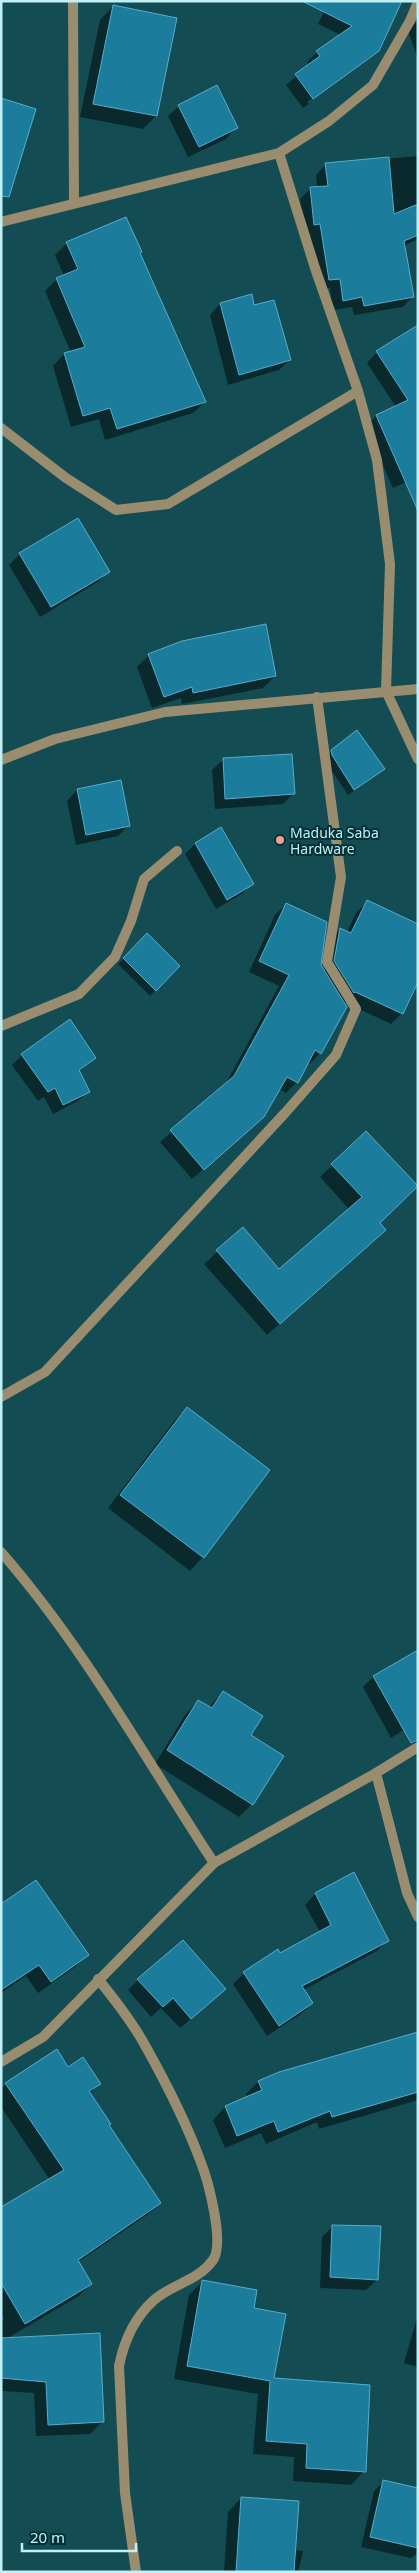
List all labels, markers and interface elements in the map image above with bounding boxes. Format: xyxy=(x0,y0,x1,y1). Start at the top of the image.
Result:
place label: Maduka Saba Hardware xyxy=(290,823,379,858)
marker: Maduka Saba Hardware xyxy=(274,834,286,846)
scale bar xyxy=(22,2520,136,2552)
text: 20 m xyxy=(30,2527,65,2547)

